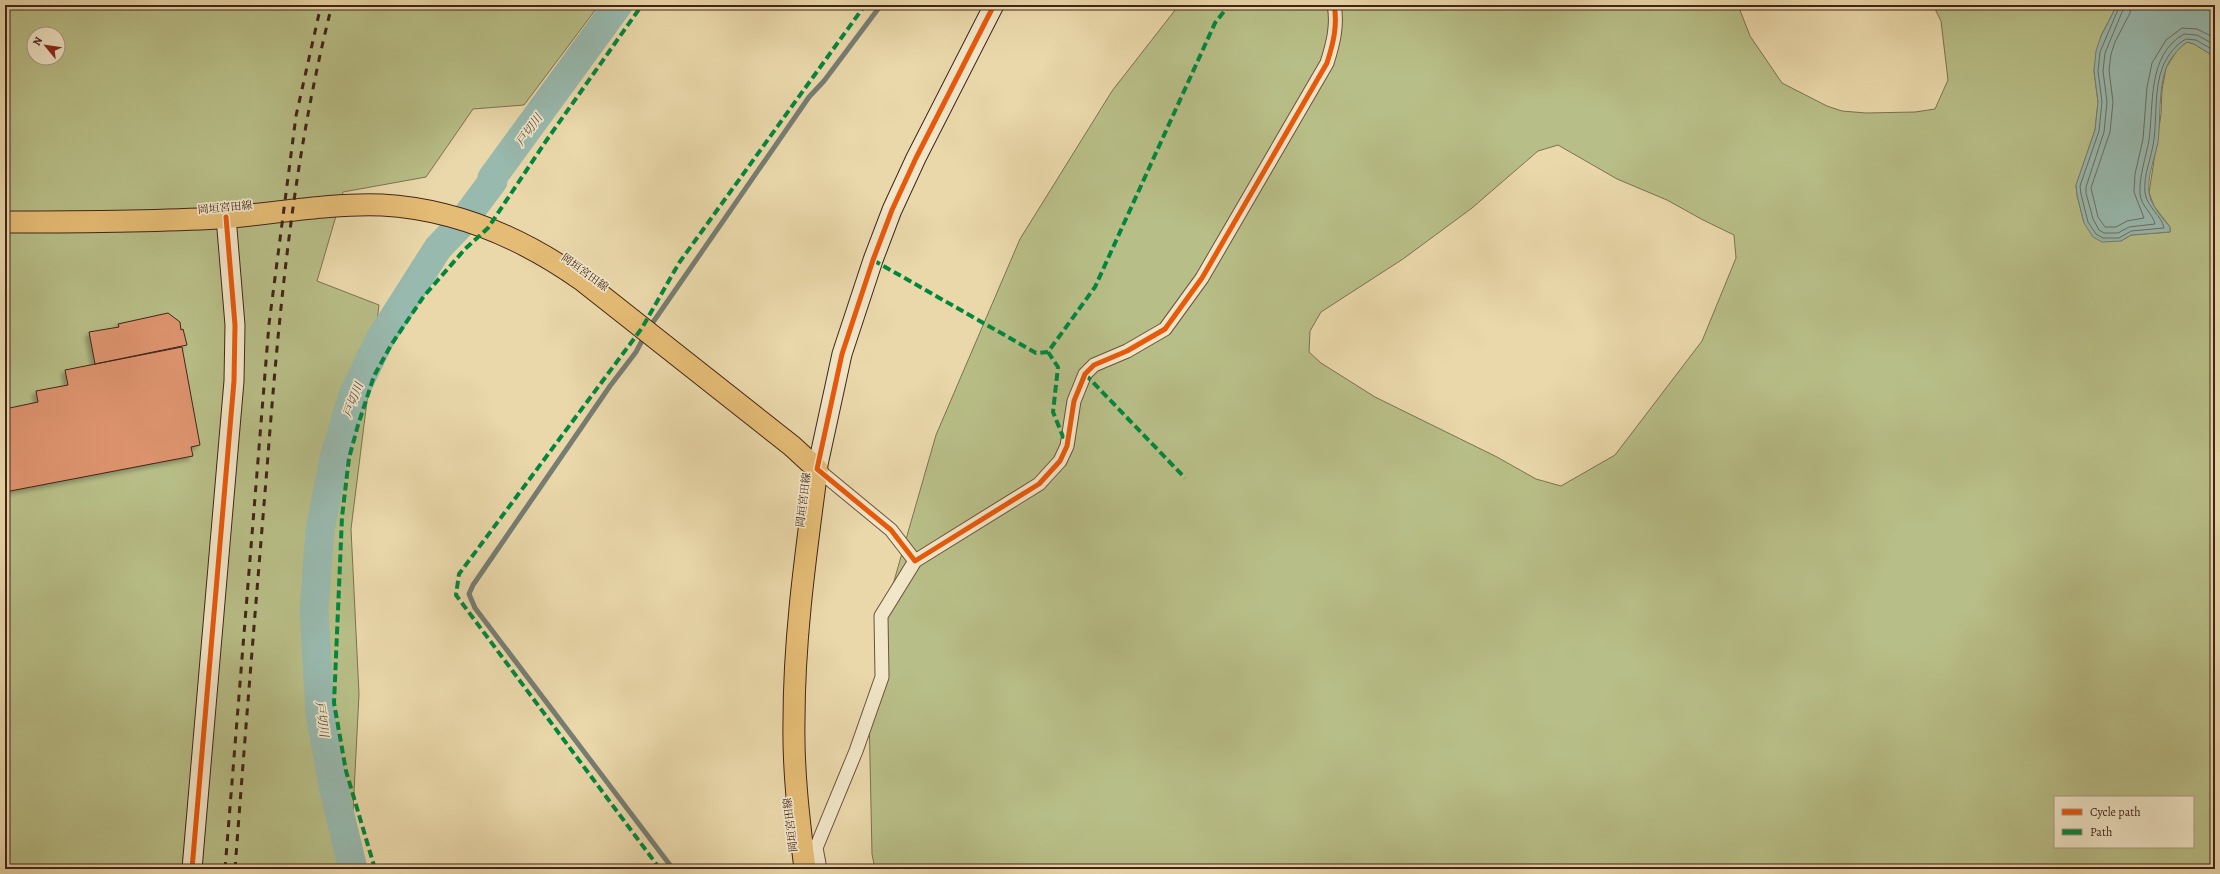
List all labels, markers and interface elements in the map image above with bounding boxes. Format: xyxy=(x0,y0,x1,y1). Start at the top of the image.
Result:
north arrow xyxy=(26,26,66,66)
text: N xyxy=(29,34,46,49)
water label: 戸切川 xyxy=(512,109,547,149)
street label: 岡垣宮田線 xyxy=(197,198,253,217)
street label: 岡垣宮田線 xyxy=(558,250,611,295)
water label: 戸切川 xyxy=(339,378,368,420)
street label: 岡垣宮田線 xyxy=(793,472,814,528)
water label: 戸切川 xyxy=(312,700,333,740)
legend xyxy=(2054,796,2194,848)
street label: 岡垣宮田線 xyxy=(780,797,801,853)
text: Cycle path xyxy=(2090,804,2141,820)
text: Path xyxy=(2090,824,2113,840)

